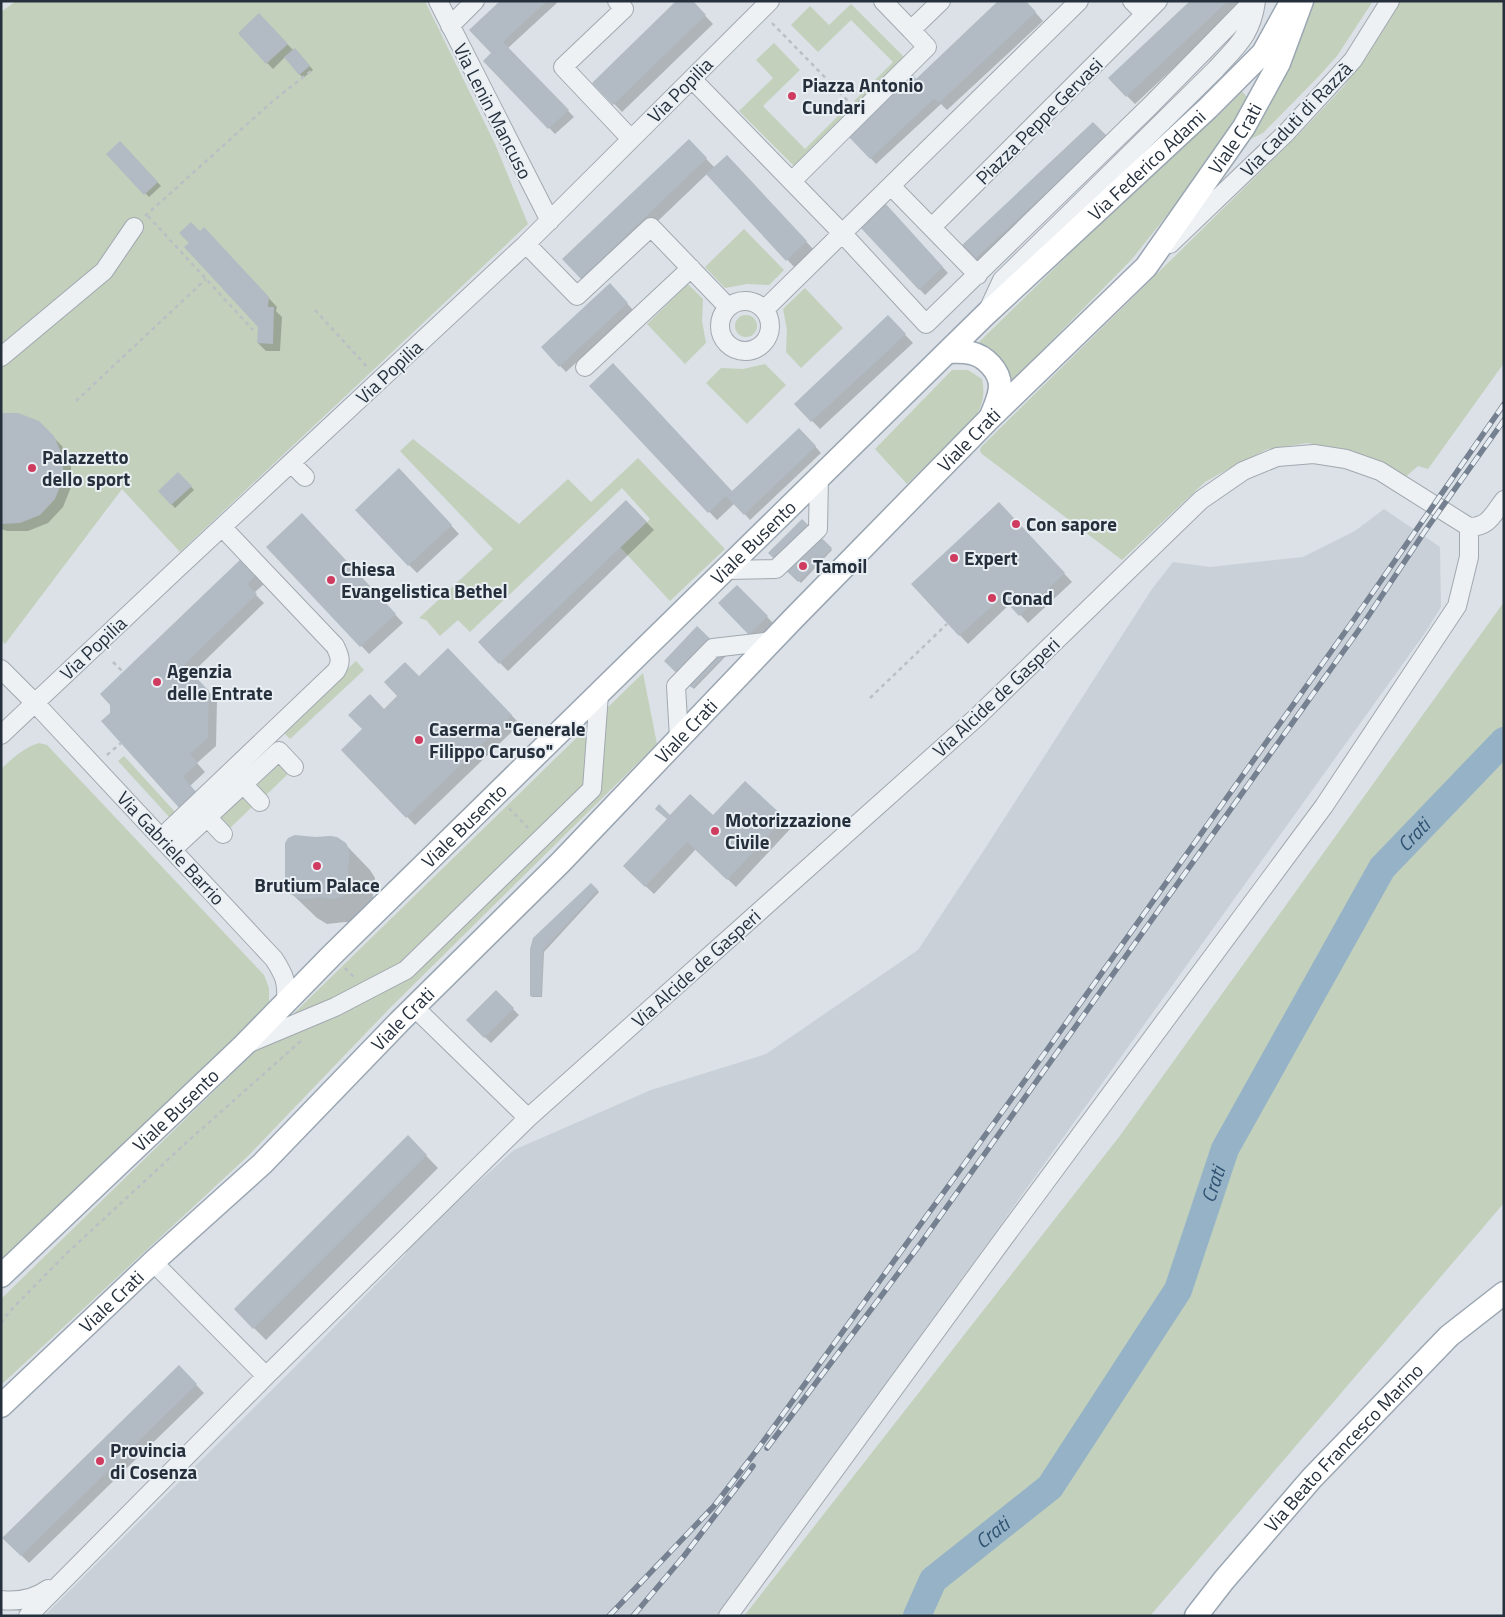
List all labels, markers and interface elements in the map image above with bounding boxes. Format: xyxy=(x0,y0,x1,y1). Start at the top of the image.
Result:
street label: Via Lenin Mancuso xyxy=(447,38,540,184)
street label: Via Popilia xyxy=(640,50,719,129)
street label: Piazza Peppe Gervasi xyxy=(968,50,1109,191)
street label: Via Caduti di Razzà xyxy=(1233,54,1359,183)
place label: Piazza Antonio Cundari xyxy=(802,70,923,121)
marker: Piazza Antonio Cundari xyxy=(786,90,798,102)
street label: Viale Crati xyxy=(1200,97,1269,180)
street label: Via Federico Adami xyxy=(1081,102,1212,227)
street label: Via Popilia xyxy=(349,333,429,410)
street label: Viale Crati xyxy=(930,400,1007,478)
place label: Palazzetto dello sport xyxy=(42,442,130,493)
marker: Palazzetto dello sport xyxy=(26,462,38,474)
street label: Viale Busento xyxy=(703,493,802,591)
place label: Con sapore xyxy=(1026,509,1117,538)
marker: Con sapore xyxy=(1010,518,1022,530)
place label: Expert xyxy=(964,543,1018,572)
place label: Tamoil xyxy=(813,551,867,580)
marker: Expert xyxy=(948,552,960,564)
place label: Chiesa Evangelistica Bethel xyxy=(341,554,508,605)
marker: Tamoil xyxy=(797,560,809,572)
marker: Chiesa Evangelistica Bethel xyxy=(325,574,337,586)
place label: Conad xyxy=(1002,583,1053,612)
marker: Conad xyxy=(986,592,998,604)
street label: Via Popilia xyxy=(53,609,133,686)
street label: Via Alcide de Gasperi xyxy=(925,630,1066,764)
place label: Agenzia delle Entrate xyxy=(167,656,273,707)
marker: Agenzia delle Entrate xyxy=(151,676,163,688)
street label: Viale Crati xyxy=(647,692,724,770)
place label: Caserma "Generale Filippo Caruso" xyxy=(429,714,586,765)
marker: Caserma "Generale Filippo Caruso" xyxy=(413,734,425,746)
street label: Viale Busento xyxy=(414,776,513,874)
street label: Via Gabriele Barrio xyxy=(111,784,232,911)
place label: Motorizzazione Civile xyxy=(725,805,851,856)
water label: Crati xyxy=(1389,809,1439,859)
marker: Motorizzazione Civile xyxy=(709,825,721,837)
marker: Brutium Palace xyxy=(311,860,323,872)
place label: Brutium Palace xyxy=(254,870,380,899)
street label: Via Alcide de Gasperi xyxy=(625,902,767,1034)
street label: Viale Crati xyxy=(364,980,441,1057)
street label: Viale Busento xyxy=(125,1061,225,1158)
water label: Crati xyxy=(1192,1159,1234,1207)
street label: Viale Crati xyxy=(72,1263,150,1339)
street label: Via Beato Francesco Marino xyxy=(1257,1356,1430,1538)
place label: Provincia di Cosenza xyxy=(110,1435,198,1486)
marker: Provincia di Cosenza xyxy=(94,1455,106,1467)
water label: Crati xyxy=(968,1507,1018,1556)

